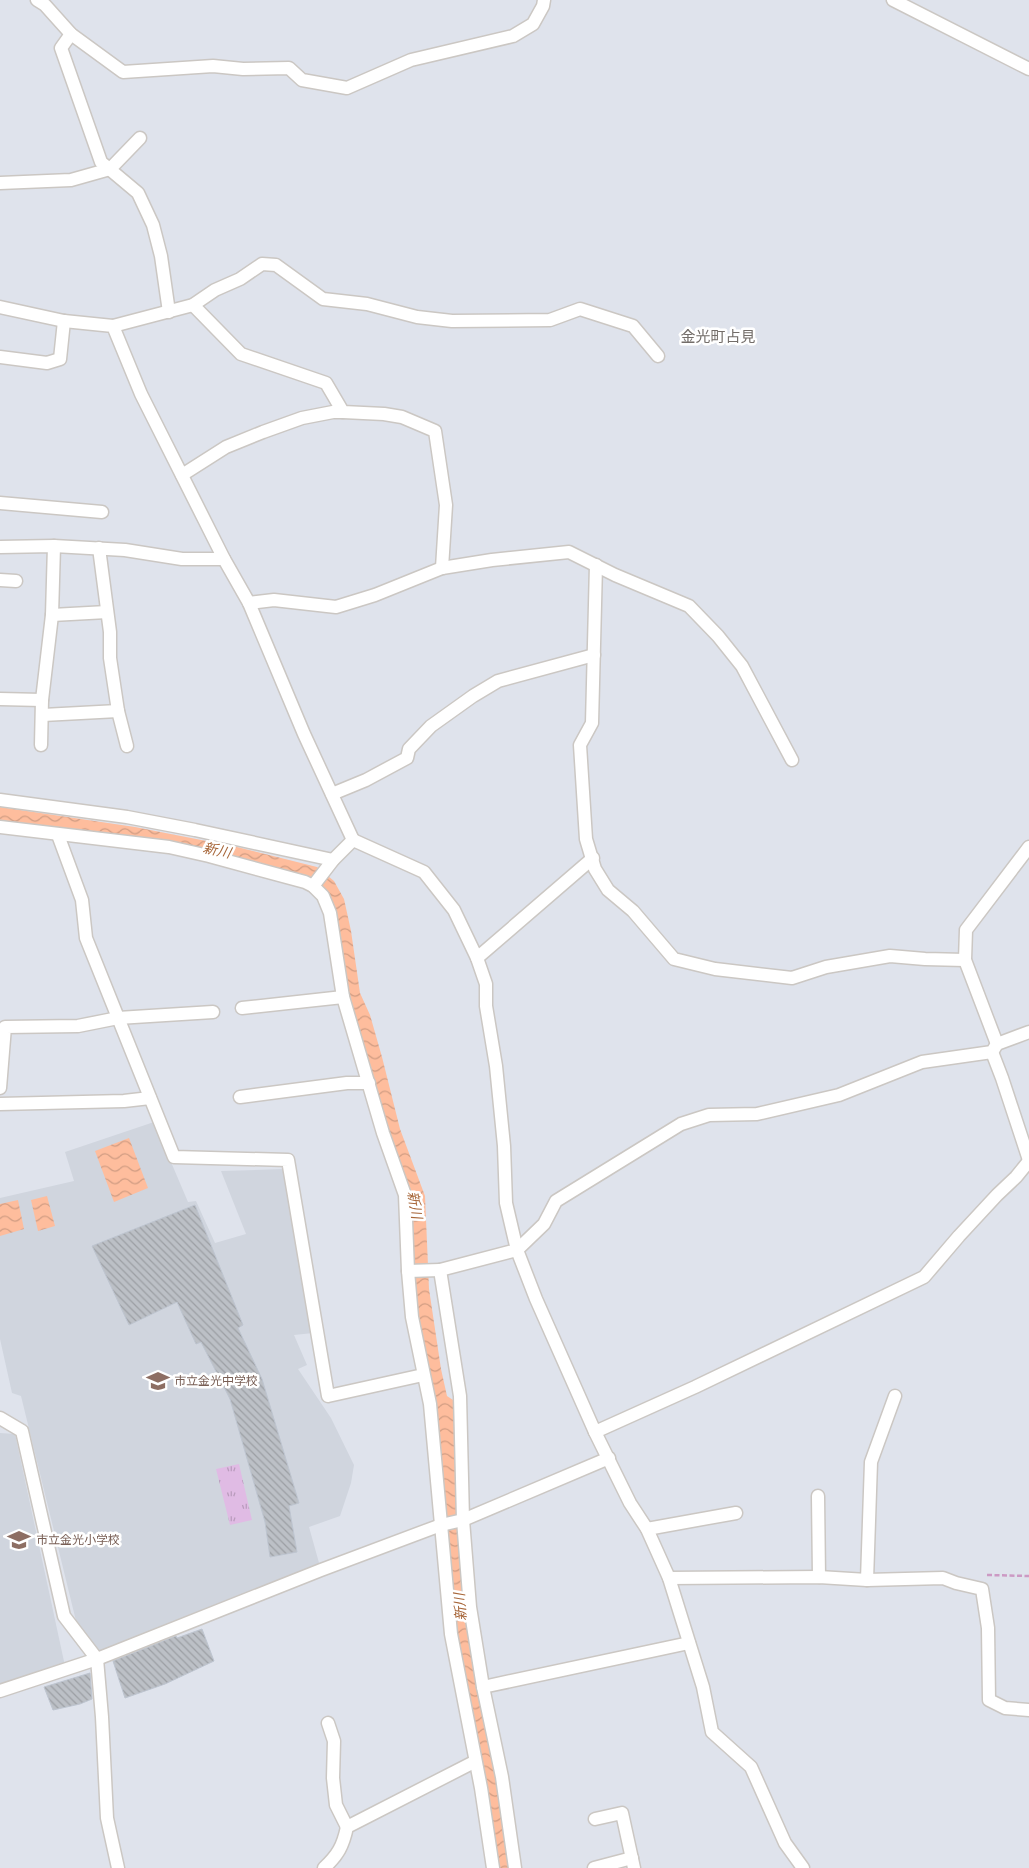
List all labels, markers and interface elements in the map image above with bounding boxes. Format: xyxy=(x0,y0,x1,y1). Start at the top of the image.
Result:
district label: 金光町占見 xyxy=(680,326,756,347)
water label: 新川 xyxy=(201,838,235,862)
water label: 新川 xyxy=(404,1190,427,1222)
school or university icon: 市立金光中学校 xyxy=(145,1368,171,1394)
place label: 市立金光中学校 xyxy=(174,1373,258,1389)
school or university icon: 市立金光小学校 xyxy=(6,1527,32,1553)
place label: 市立金光小学校 xyxy=(36,1532,120,1548)
water label: 新川 xyxy=(450,1590,470,1622)

